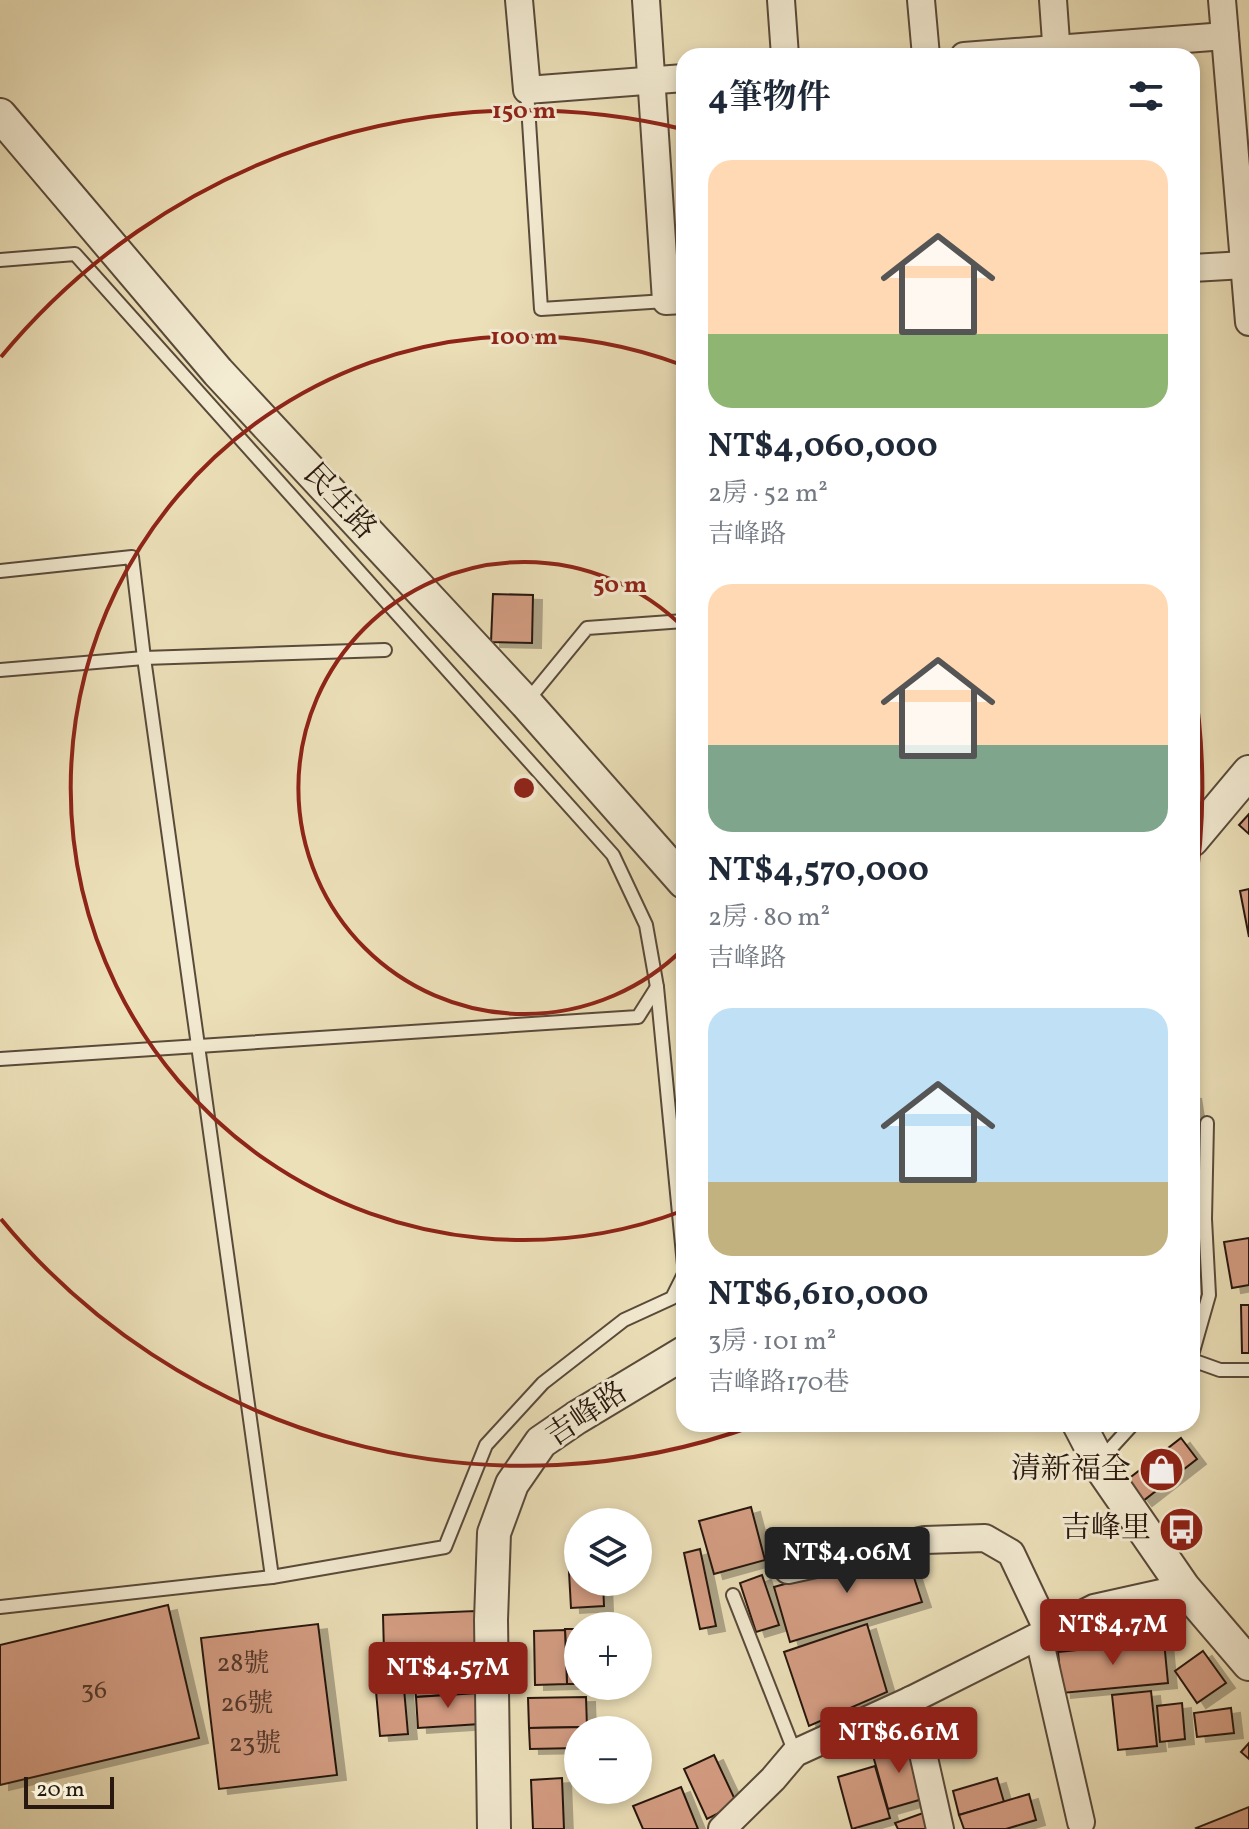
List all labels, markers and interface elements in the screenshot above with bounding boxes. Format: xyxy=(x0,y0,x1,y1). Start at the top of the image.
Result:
icon: filters xyxy=(1124,74,1168,118)
text: 4筆物件 xyxy=(708,76,831,123)
text: 150 m xyxy=(492,95,556,129)
icon: home xyxy=(866,212,1010,356)
text: 100 m xyxy=(490,321,558,355)
text: NT$4,060,000 xyxy=(708,424,938,471)
street label: 民生路 xyxy=(293,455,385,549)
text: 2房 · 52 m² xyxy=(708,476,828,512)
text: 吉峰路 xyxy=(708,517,786,553)
text: 50 m xyxy=(593,569,647,603)
icon: home xyxy=(866,636,1010,780)
centre of rings xyxy=(510,774,538,802)
text: NT$4,570,000 xyxy=(708,848,929,895)
text: 2房 · 80 m² xyxy=(708,900,830,936)
text: 吉峰路 xyxy=(708,941,786,977)
icon: home xyxy=(866,1060,1010,1204)
text: NT$6,610,000 xyxy=(708,1272,928,1319)
text: 3房 · 101 m² xyxy=(708,1324,836,1360)
text: 吉峰路170巷 xyxy=(708,1365,849,1401)
street label: 吉峰路 xyxy=(538,1372,636,1458)
shop icon: 清新福全 xyxy=(1138,1446,1186,1494)
place label: 清新福全 xyxy=(1011,1449,1131,1491)
bus stop icon: 吉峰里 xyxy=(1158,1505,1206,1553)
map controls xyxy=(564,1508,652,1804)
button: layers xyxy=(564,1508,652,1596)
place label: 吉峰里 xyxy=(1061,1508,1151,1550)
pin: NT$4.06M xyxy=(764,1527,930,1595)
text: NT$4.06M xyxy=(783,1535,911,1571)
pin: NT$4.7M xyxy=(1039,1599,1187,1667)
text: NT$4.7M xyxy=(1058,1607,1168,1643)
button: + xyxy=(564,1612,652,1700)
pin: NT$4.57M xyxy=(365,1642,531,1710)
house number: 28號 xyxy=(216,1646,270,1682)
text: NT$4.57M xyxy=(387,1650,509,1686)
house number: 36 xyxy=(81,1673,107,1709)
house number: 26號 xyxy=(220,1686,274,1722)
pin: NT$6.61M xyxy=(816,1707,982,1775)
text: NT$6.61M xyxy=(838,1715,960,1751)
button: − xyxy=(564,1716,652,1804)
house number: 23號 xyxy=(229,1726,281,1762)
scale bar xyxy=(24,1773,114,1809)
text: 20 m xyxy=(36,1775,85,1806)

